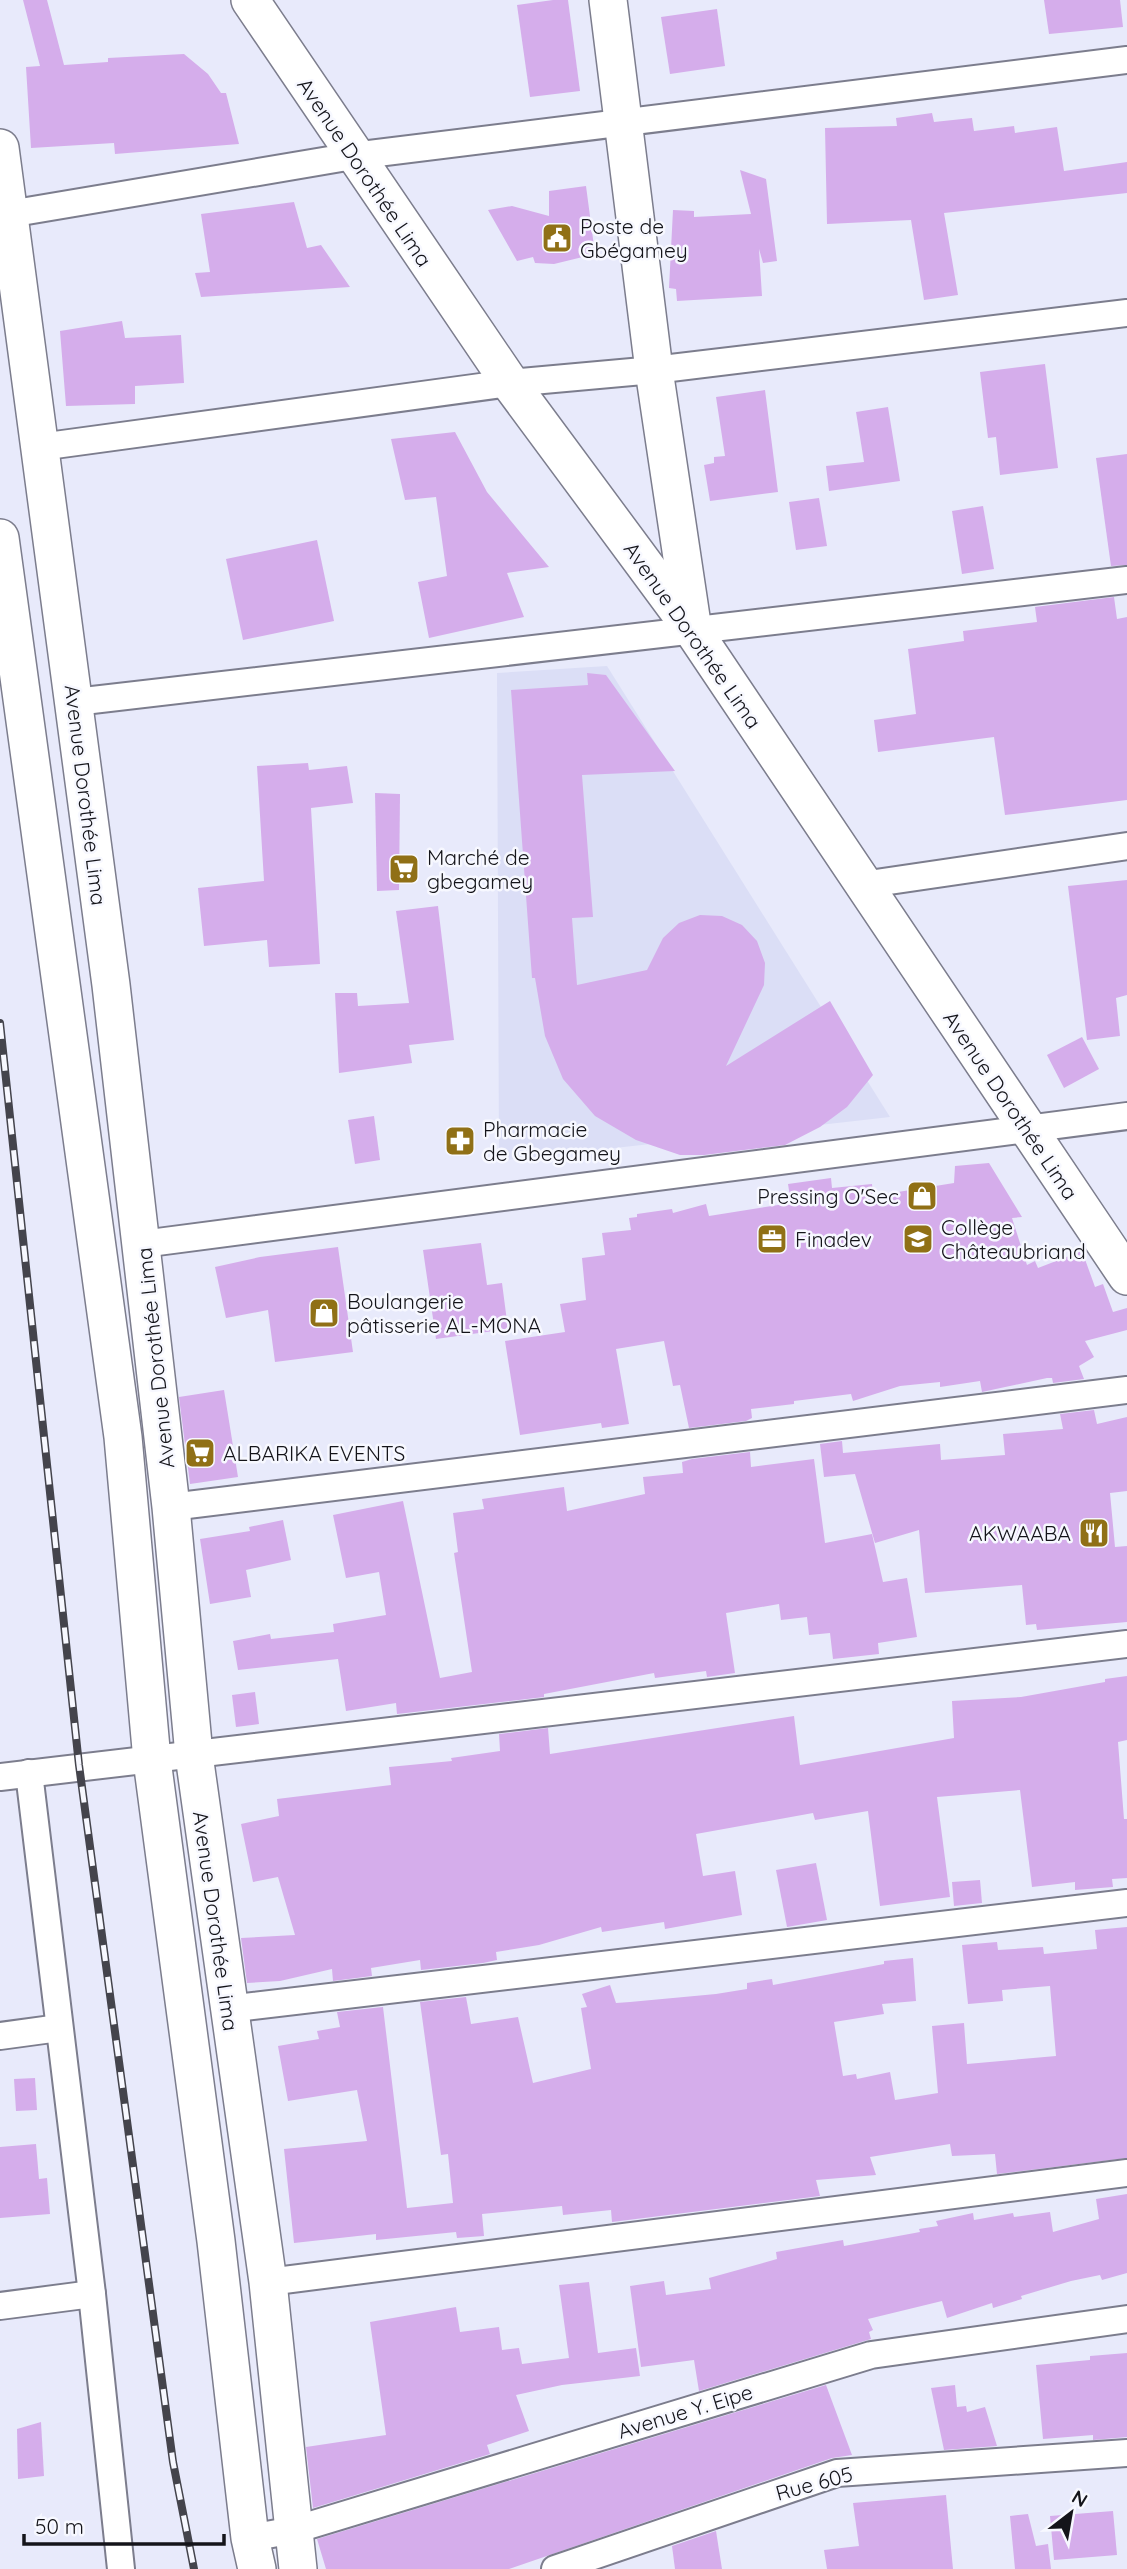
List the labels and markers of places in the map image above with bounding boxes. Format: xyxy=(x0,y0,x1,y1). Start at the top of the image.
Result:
place label: Poste de Gbégamey xyxy=(580,213,688,263)
public building icon: Poste de Gbégamey xyxy=(540,221,574,255)
place label: Marché de gbegamey xyxy=(427,844,533,894)
supermarket icon: Marché de gbegamey xyxy=(387,852,421,886)
place label: Pharmacie de Gbegamey xyxy=(483,1116,621,1166)
pharmacy icon: Pharmacie de Gbegamey xyxy=(443,1124,477,1158)
shop icon: Pressing O'Sec xyxy=(905,1179,939,1213)
place label: Pressing O'Sec xyxy=(757,1183,899,1209)
place label: Collège Châteaubriand xyxy=(941,1214,1086,1264)
office icon: Finadev xyxy=(755,1222,789,1256)
school or university icon: Collège Châteaubriand xyxy=(901,1222,935,1256)
place label: Finadev xyxy=(795,1226,872,1252)
place label: Boulangerie pâtisserie AL-MONA xyxy=(347,1288,541,1338)
shop icon: Boulangerie pâtisserie AL-MONA xyxy=(307,1296,341,1330)
supermarket icon: ALBARIKA EVENTS xyxy=(183,1436,217,1470)
place label: ALBARIKA EVENTS xyxy=(223,1440,405,1466)
restaurant icon: AKWAABA xyxy=(1077,1516,1111,1550)
place label: AKWAABA xyxy=(969,1520,1071,1546)

